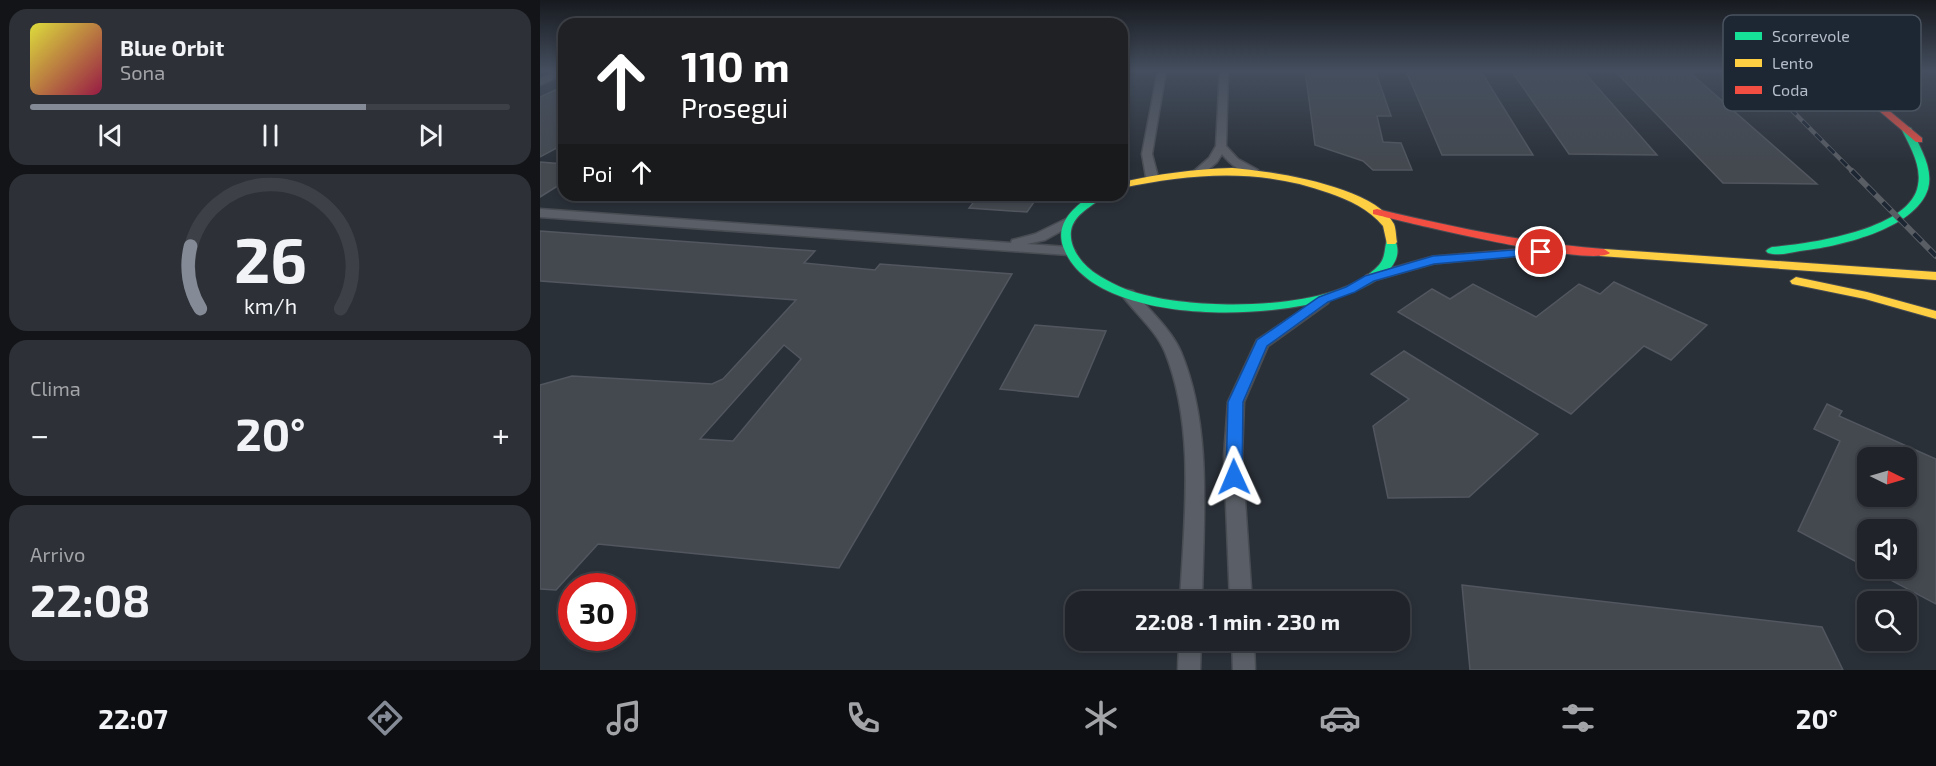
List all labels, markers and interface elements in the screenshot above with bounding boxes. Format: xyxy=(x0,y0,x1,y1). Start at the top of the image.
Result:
legend xyxy=(1723,15,1921,111)
text: Scorrevole xyxy=(1772,26,1850,45)
text: Blue Orbit xyxy=(120,34,224,60)
text: 110 m xyxy=(681,40,790,90)
icon: ahead xyxy=(582,42,660,120)
text: Lento xyxy=(1772,53,1813,72)
text: Sona xyxy=(120,60,165,84)
text: Coda xyxy=(1772,80,1808,99)
text: Prosegui xyxy=(681,91,788,123)
icon: previous xyxy=(94,119,127,152)
icon: pause xyxy=(254,119,287,152)
icon: next xyxy=(414,119,447,152)
icon: ahead xyxy=(625,156,658,189)
text: Poi xyxy=(582,160,613,186)
text: 26 xyxy=(233,222,307,297)
pin xyxy=(1515,226,1566,277)
icon: arrive xyxy=(1524,235,1557,268)
text: km/h xyxy=(243,294,297,319)
text: Clima xyxy=(30,376,81,400)
text: 20° xyxy=(236,406,306,460)
text: − xyxy=(30,414,49,454)
text: + xyxy=(492,414,510,454)
position arrow xyxy=(1202,445,1266,509)
north arrow xyxy=(1857,447,1917,507)
map controls xyxy=(1857,447,1917,651)
button: sound xyxy=(1857,519,1917,579)
text: Arrivo xyxy=(30,542,85,566)
text: 22:08 xyxy=(30,572,150,626)
speed limit sign: 30 xyxy=(558,573,636,651)
button: search xyxy=(1857,591,1917,651)
text: 22:08 · 1 min · 230 m xyxy=(1135,608,1340,634)
icon: directions xyxy=(364,697,406,739)
icon: music xyxy=(603,697,645,739)
icon: phone xyxy=(842,697,884,739)
icon: climate xyxy=(1080,697,1122,739)
icon: car xyxy=(1319,697,1361,739)
icon: filters xyxy=(1557,697,1599,739)
text: 22:07 xyxy=(98,702,168,734)
text: 20° xyxy=(1796,702,1838,734)

